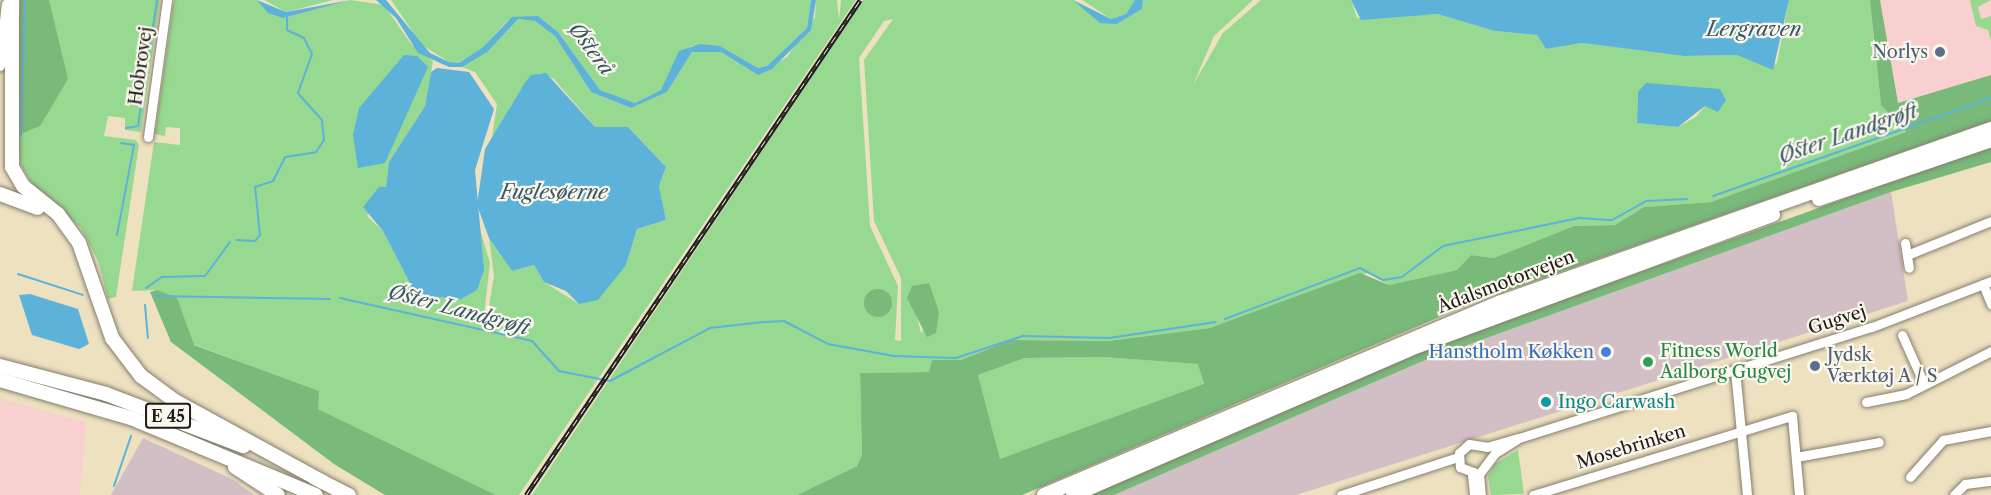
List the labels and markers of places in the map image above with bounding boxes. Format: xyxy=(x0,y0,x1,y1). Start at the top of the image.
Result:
place label: Norlys xyxy=(1872,41,1928,63)
marker: Norlys xyxy=(1933,45,1947,59)
place label: Hanstholm Køkken xyxy=(1428,341,1594,363)
place label: Fitness World Aalborg Gugvej xyxy=(1660,341,1791,384)
marker: Hanstholm Køkken xyxy=(1599,345,1613,359)
place label: Jydsk Værktøj A / S xyxy=(1827,345,1939,388)
marker: Fitness World Aalborg Gugvej xyxy=(1641,355,1655,369)
marker: Jydsk Værktøj A / S xyxy=(1808,359,1822,373)
place label: Ingo Carwash xyxy=(1558,391,1675,413)
marker: Ingo Carwash xyxy=(1539,395,1553,409)

